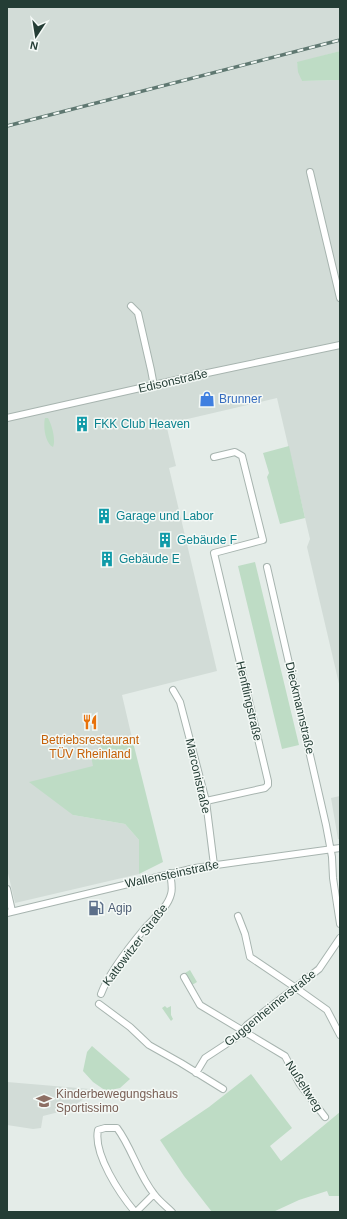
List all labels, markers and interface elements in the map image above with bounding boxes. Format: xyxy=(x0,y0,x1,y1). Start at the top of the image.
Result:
north arrow xyxy=(16,16,56,56)
text: N xyxy=(29,39,39,52)
street label: Edisonstraße xyxy=(137,366,209,396)
shop icon: Brunner xyxy=(198,390,216,408)
place label: Brunner xyxy=(219,392,262,406)
building icon: FKK Club Heaven xyxy=(73,415,91,433)
place label: FKK Club Heaven xyxy=(94,417,190,431)
building icon: Garage und Labor xyxy=(95,507,113,525)
place label: Garage und Labor xyxy=(116,509,213,523)
building icon: Gebäude F xyxy=(156,531,174,549)
place label: Gebäude F xyxy=(177,533,237,547)
building icon: Gebäude E xyxy=(98,550,116,568)
place label: Gebäude E xyxy=(119,552,180,566)
street label: Henftlingstraße xyxy=(233,660,265,743)
street label: Dieckmannstraße xyxy=(283,661,317,756)
restaurant icon: Betriebsrestaurant TÜV Rheinland xyxy=(81,713,99,731)
place label: Betriebsrestaurant TÜV Rheinland xyxy=(41,733,140,761)
street label: Marconistraße xyxy=(183,737,214,815)
street label: Wallensteinstraße xyxy=(124,857,221,891)
fuel station icon: Agip xyxy=(87,899,105,917)
street label: Kattowitzer Straße xyxy=(100,901,170,989)
place label: Agip xyxy=(108,901,132,915)
street label: Guggenheimerstraße xyxy=(222,967,319,1049)
street label: Nußeltweg xyxy=(283,1058,325,1114)
place label: Kinderbewegungshaus Sportissimo xyxy=(56,1087,178,1115)
school or university icon: Kinderbewegungshaus Sportissimo xyxy=(35,1092,53,1110)

